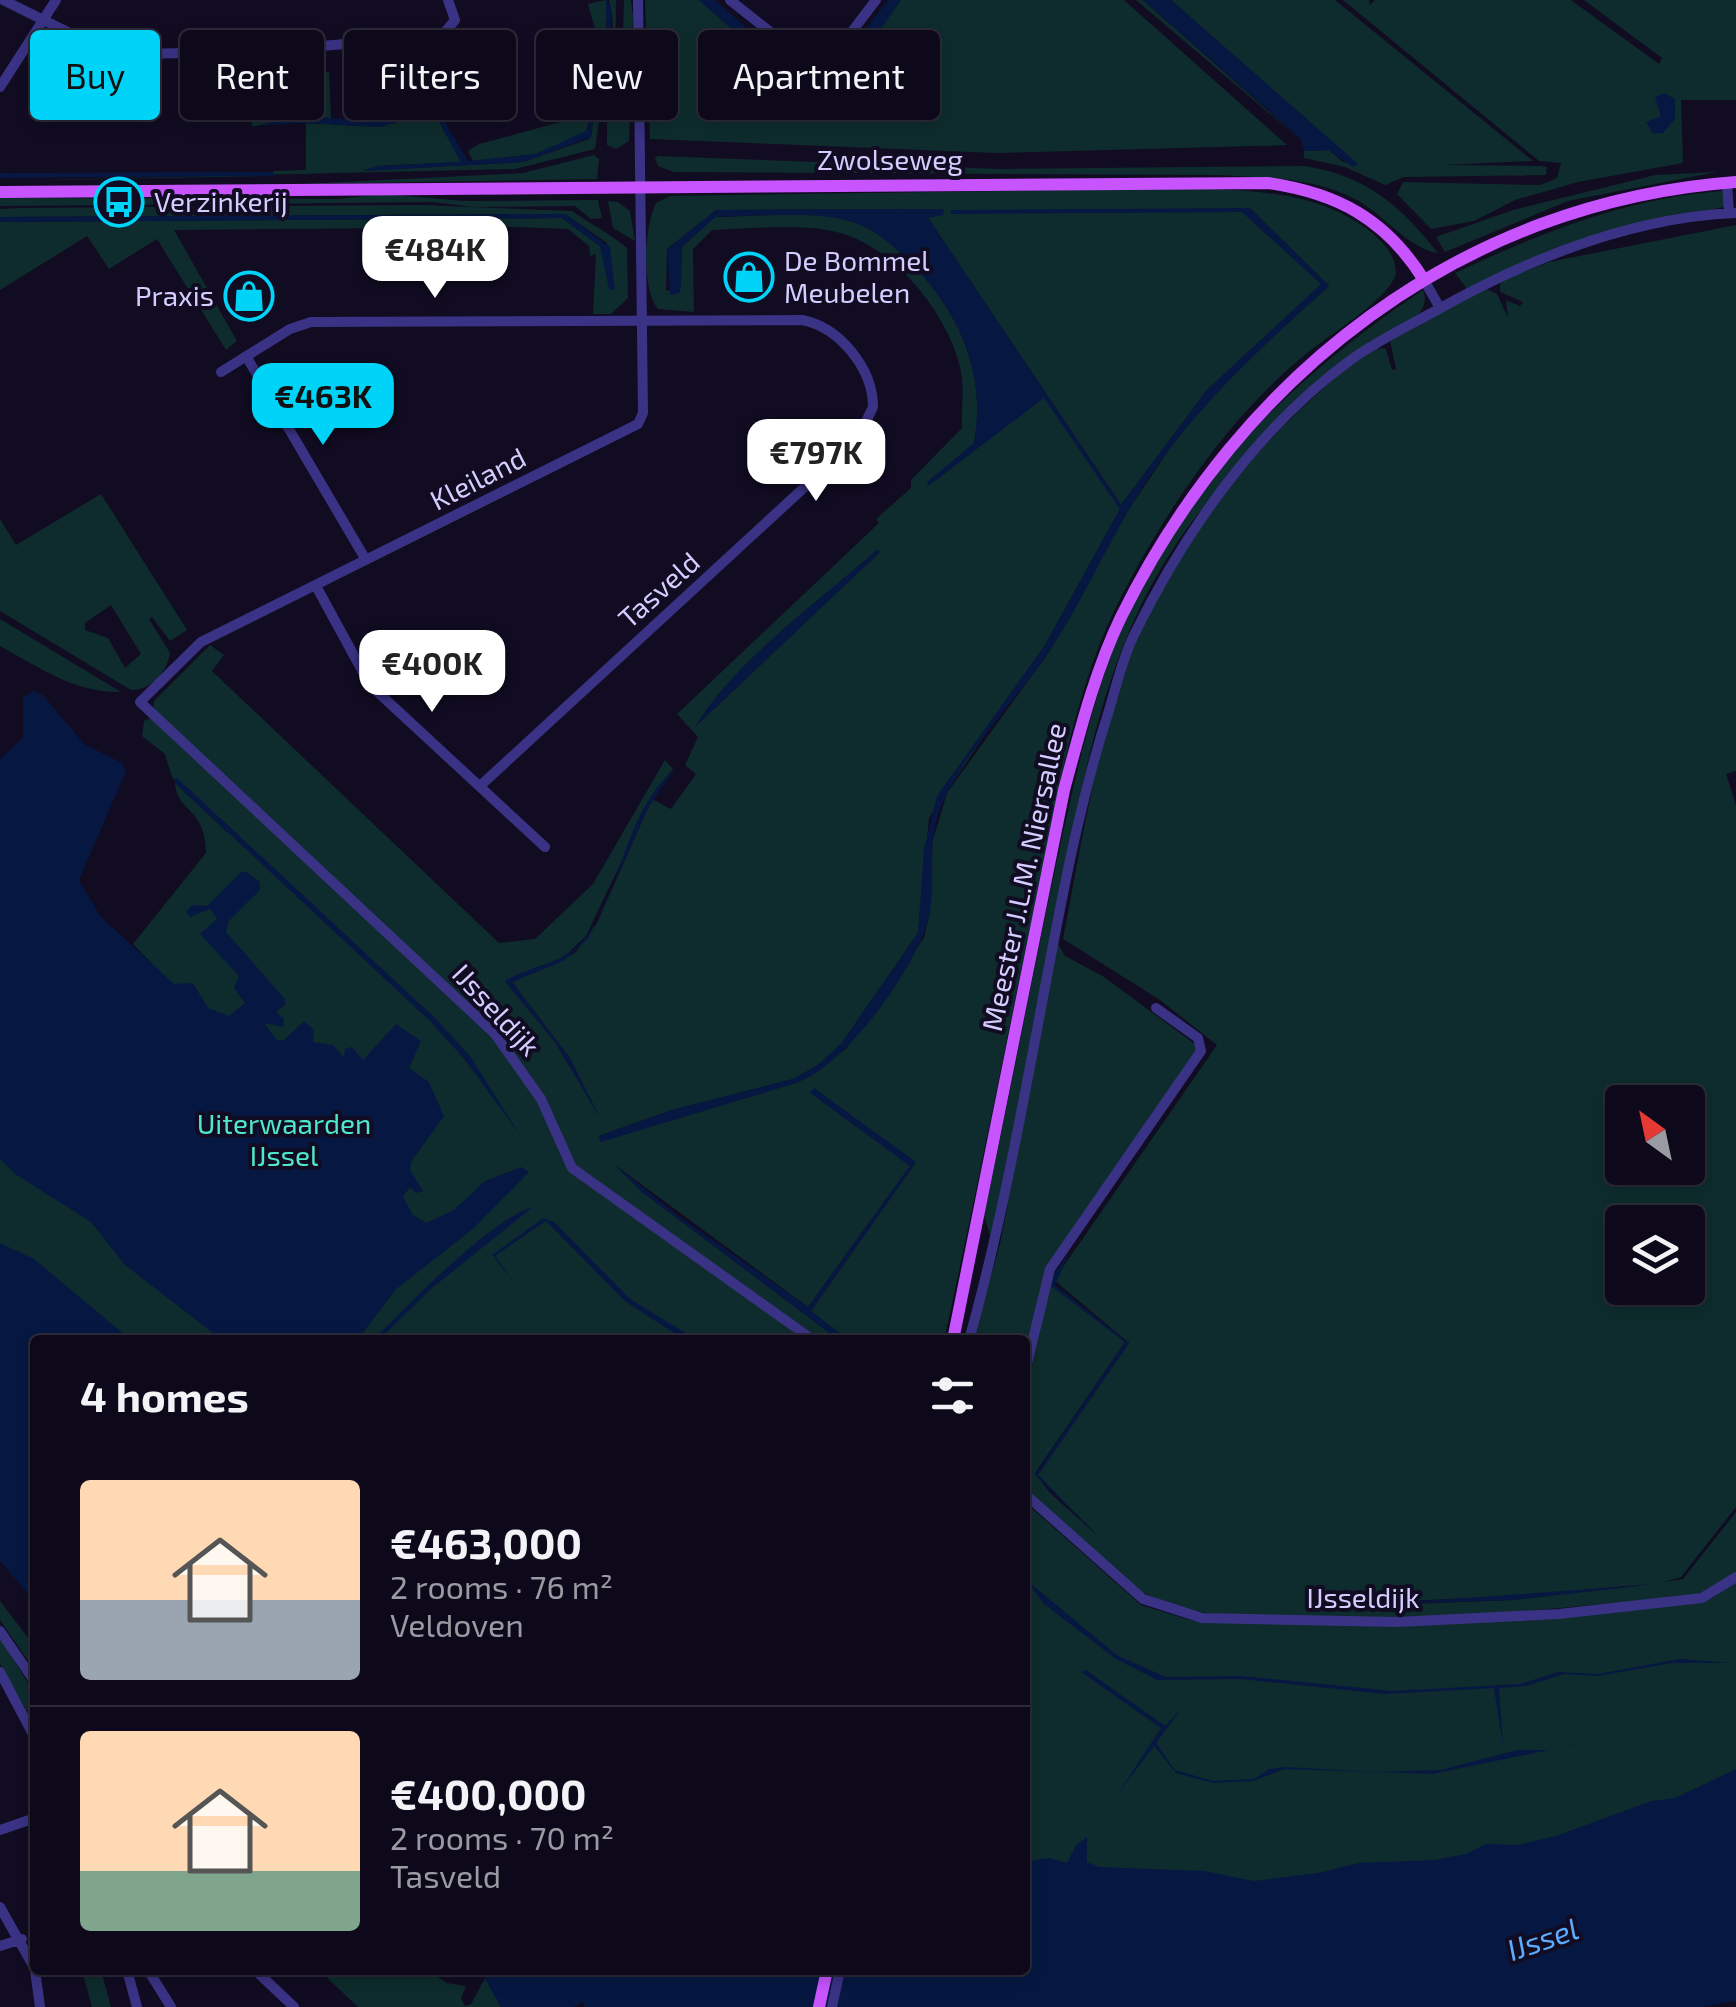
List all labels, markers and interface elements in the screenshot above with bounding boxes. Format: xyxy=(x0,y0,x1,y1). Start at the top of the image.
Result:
chip: Buy xyxy=(30,30,160,120)
chip: Rent xyxy=(180,30,324,120)
chip: Filters xyxy=(344,30,516,120)
chip: New xyxy=(536,30,678,120)
chip: Apartment xyxy=(698,30,940,120)
street label: Zwolseweg xyxy=(817,142,963,176)
bus stop icon: Verzinkerij xyxy=(93,176,145,228)
place label: Verzinkerij xyxy=(154,184,288,218)
pin: €484K xyxy=(365,216,505,301)
text: €484K xyxy=(384,229,486,267)
place label: De Bommel Meubelen xyxy=(784,243,930,309)
shop icon: De Bommel Meubelen xyxy=(723,251,775,303)
shop icon: Praxis xyxy=(223,270,275,322)
place label: Praxis xyxy=(135,278,214,312)
pin: €463K xyxy=(253,363,393,448)
text: €463K xyxy=(274,376,372,414)
pin: €797K xyxy=(746,419,886,504)
text: €797K xyxy=(769,432,863,470)
street label: Kleiland xyxy=(424,440,531,517)
street label: Tasveld xyxy=(611,544,706,634)
pin: €400K xyxy=(362,630,502,715)
text: €400K xyxy=(381,643,483,681)
street label: Meester J.L.M. Niersallee xyxy=(974,720,1072,1034)
street label: IJsseldijk xyxy=(446,956,548,1062)
north arrow xyxy=(1605,1085,1705,1185)
map controls xyxy=(1605,1085,1705,1305)
park label: Uiterwaarden IJssel xyxy=(197,1106,371,1172)
button: layers xyxy=(1605,1205,1705,1305)
icon: filters xyxy=(925,1368,980,1423)
text: 4 homes xyxy=(80,1370,249,1420)
text: €463,000 xyxy=(390,1517,582,1567)
icon: home xyxy=(160,1520,280,1640)
text: 2 rooms · 76 m² xyxy=(390,1567,613,1605)
street label: IJsseldijk xyxy=(1307,1580,1419,1614)
text: Veldoven xyxy=(390,1605,524,1643)
text: €400,000 xyxy=(390,1768,586,1818)
icon: home xyxy=(160,1771,280,1891)
text: 2 rooms · 70 m² xyxy=(390,1818,614,1856)
text: Tasveld xyxy=(390,1856,501,1894)
water label: IJssel xyxy=(1502,1909,1583,1967)

